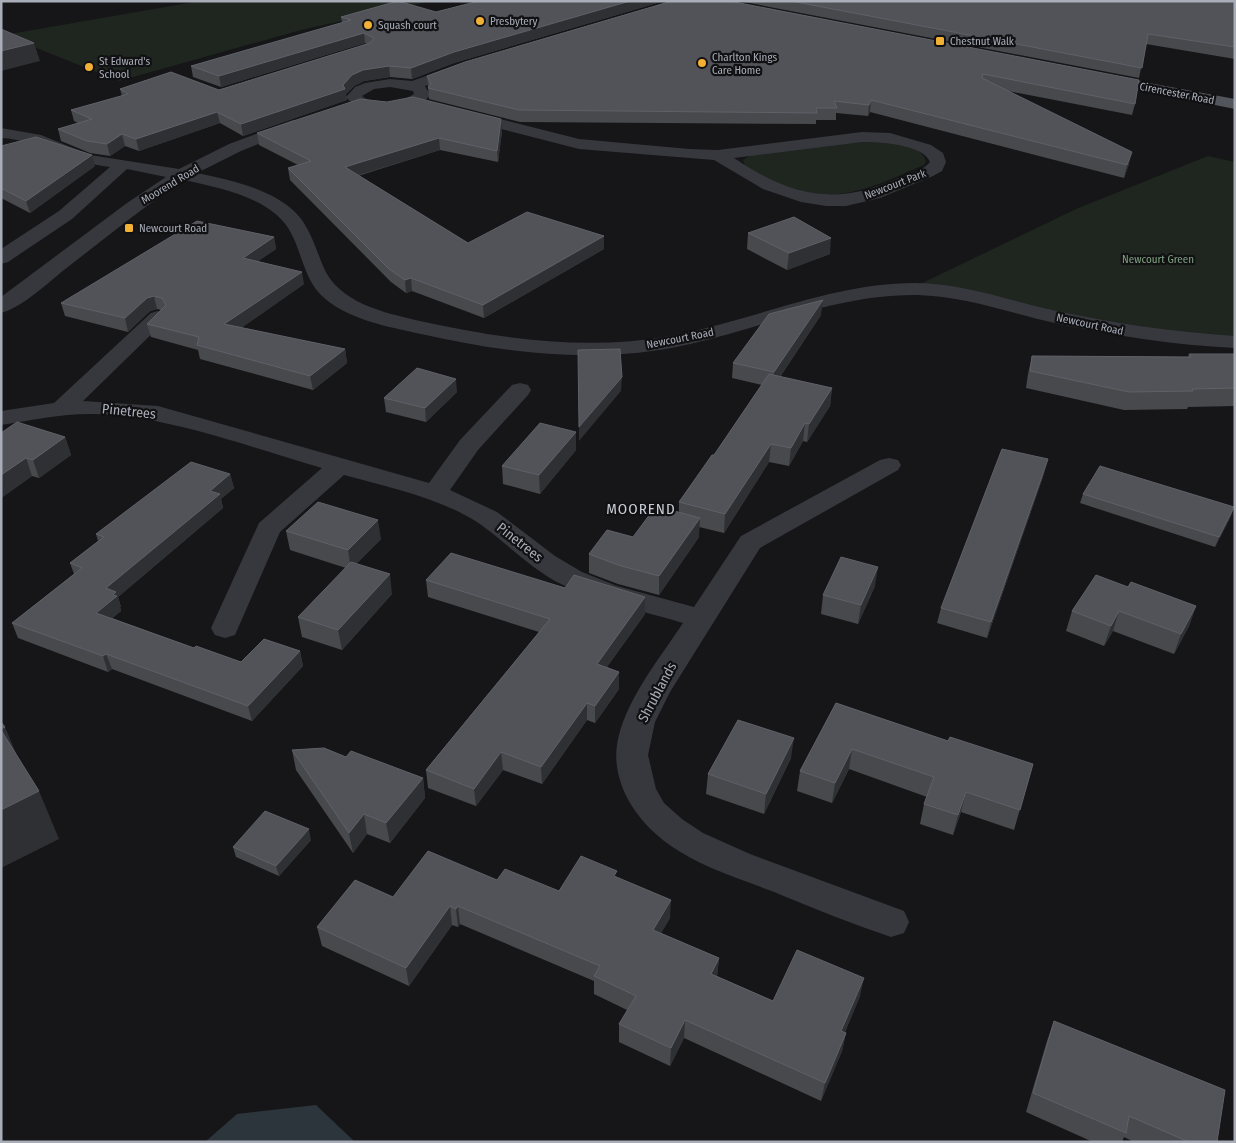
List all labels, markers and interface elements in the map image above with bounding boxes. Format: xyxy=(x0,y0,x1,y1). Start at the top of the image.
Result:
marker: Presbytery xyxy=(474,15,486,27)
place label: Presbytery xyxy=(490,15,538,28)
marker: Squash court xyxy=(362,19,374,31)
place label: Squash court xyxy=(378,19,437,32)
marker: Chestnut Walk xyxy=(934,35,946,47)
place label: Chestnut Walk xyxy=(950,35,1015,48)
place label: Charlton Kings Care Home xyxy=(712,51,777,77)
place label: St Edward's School xyxy=(99,55,150,81)
marker: Charlton Kings Care Home xyxy=(696,57,708,69)
marker: St Edward's School xyxy=(83,61,95,73)
street label: Cirencester Road xyxy=(1138,80,1215,107)
street label: Moorend Road xyxy=(139,162,202,207)
street label: Newcourt Park xyxy=(863,166,929,202)
marker: Newcourt Road xyxy=(123,222,135,234)
place label: Newcourt Road xyxy=(139,222,207,235)
park label: Newcourt Green xyxy=(1122,253,1194,266)
street label: Newcourt Road xyxy=(1055,311,1125,338)
street label: Newcourt Road xyxy=(645,326,715,351)
street label: Pinetrees xyxy=(101,400,157,423)
district label: MOOREND xyxy=(606,500,676,518)
street label: Pinetrees xyxy=(493,519,546,566)
street label: Shrublands xyxy=(635,659,680,725)

